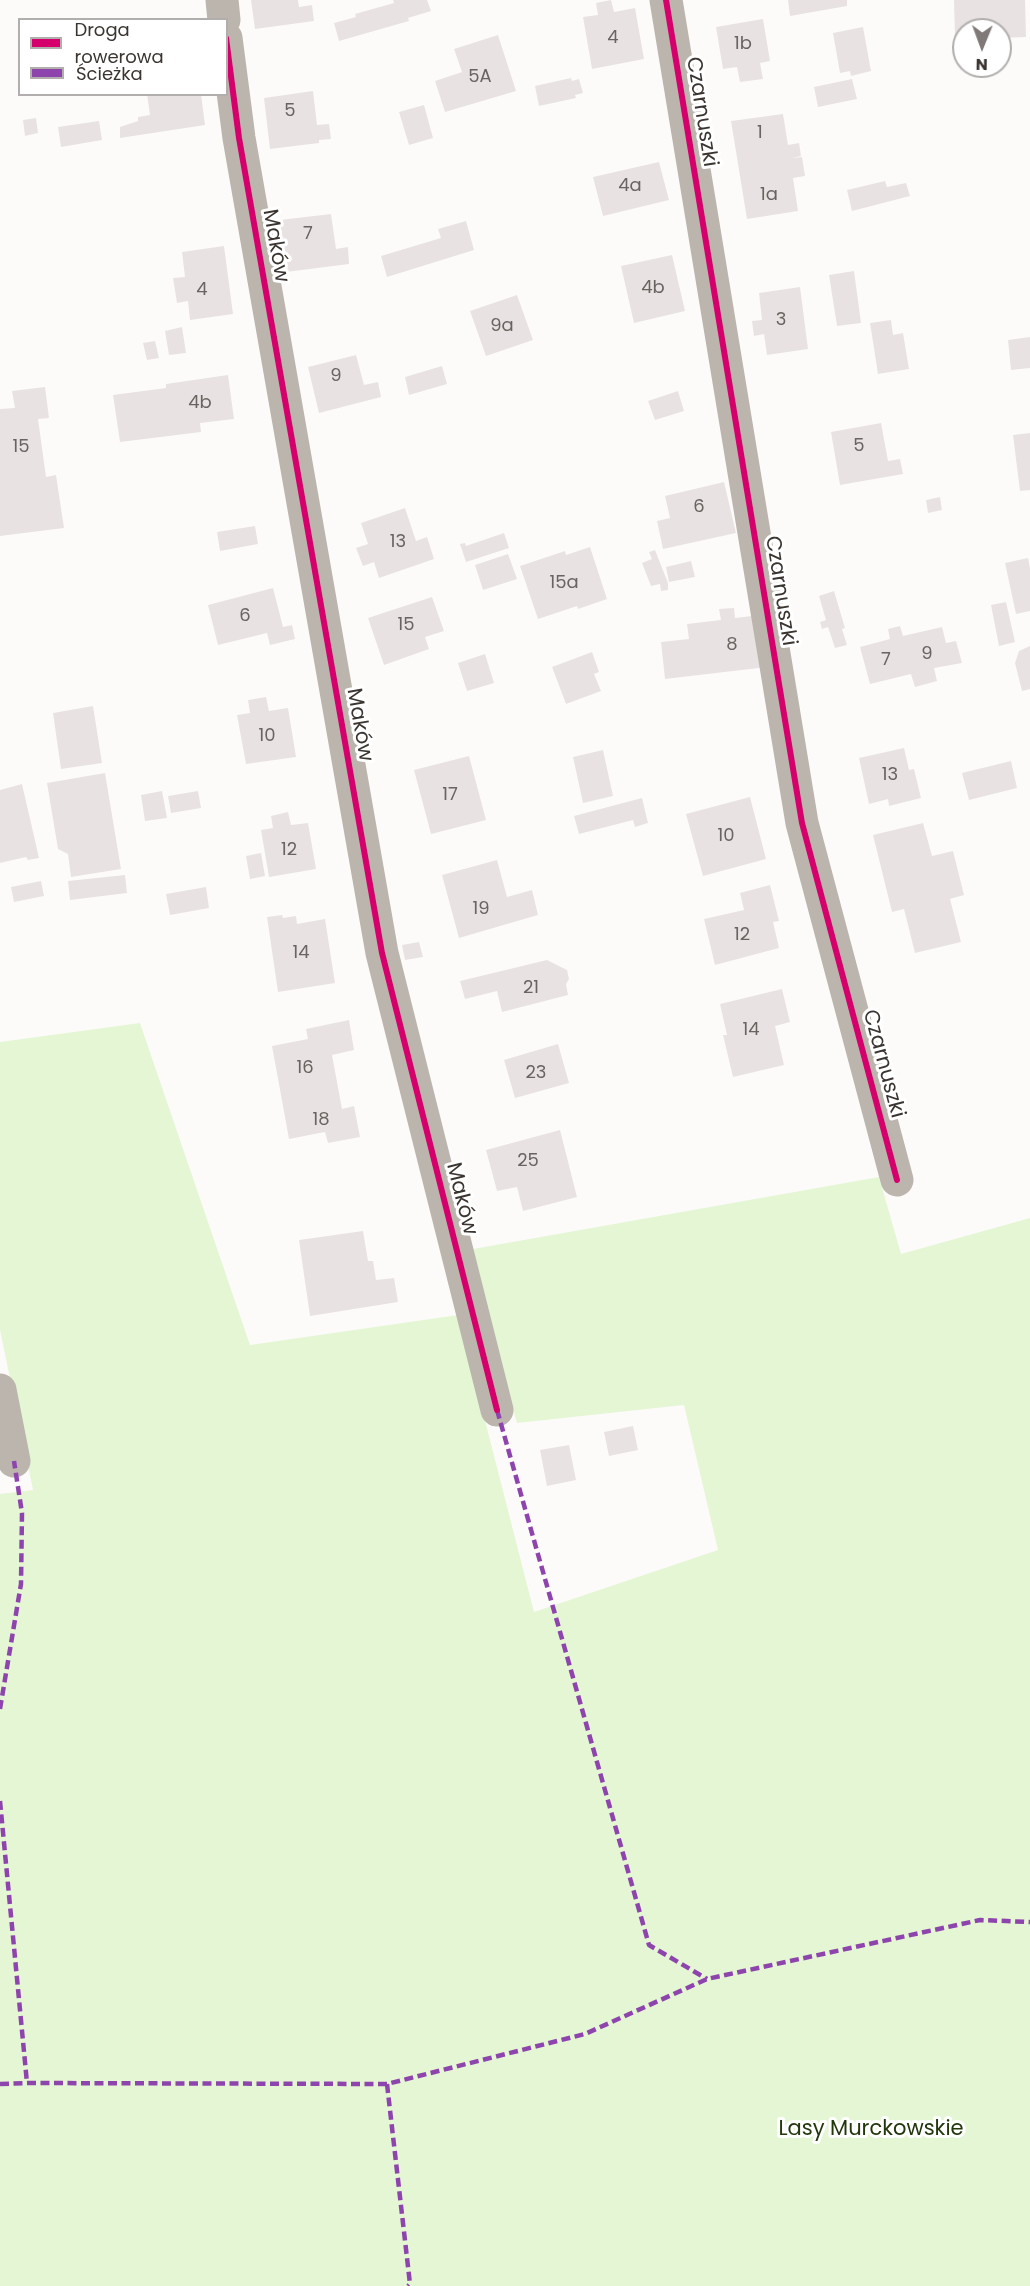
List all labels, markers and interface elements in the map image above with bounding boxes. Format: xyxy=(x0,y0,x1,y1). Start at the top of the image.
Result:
text: Droga rowerowa xyxy=(74,17,164,69)
legend xyxy=(18,18,228,96)
north arrow xyxy=(952,18,1012,78)
house number: 4 xyxy=(607,27,619,49)
house number: 1b xyxy=(734,33,752,55)
text: N xyxy=(975,53,988,76)
street label: Czarnuszki xyxy=(680,55,722,169)
text: Ścieżka xyxy=(76,61,143,86)
house number: 5A xyxy=(468,66,492,88)
house number: 5 xyxy=(284,100,296,122)
house number: 1 xyxy=(757,122,763,144)
house number: 4a xyxy=(618,175,642,197)
house number: 1a xyxy=(760,184,778,206)
street label: Maków xyxy=(256,207,294,285)
house number: 7 xyxy=(303,223,313,245)
house number: 4b xyxy=(641,277,665,299)
house number: 4 xyxy=(196,279,208,301)
house number: 3 xyxy=(776,309,786,331)
house number: 9a xyxy=(490,315,514,337)
house number: 9 xyxy=(330,365,342,387)
house number: 4b xyxy=(188,392,212,414)
house number: 5 xyxy=(853,435,865,457)
house number: 15 xyxy=(12,436,30,458)
house number: 6 xyxy=(693,496,705,518)
house number: 13 xyxy=(390,531,406,553)
street label: Czarnuszki xyxy=(759,534,801,648)
house number: 15a xyxy=(549,572,579,594)
house number: 6 xyxy=(239,605,251,627)
house number: 15 xyxy=(397,614,415,636)
house number: 8 xyxy=(726,634,738,656)
house number: 9 xyxy=(921,643,933,665)
house number: 7 xyxy=(881,649,891,671)
street label: Maków xyxy=(340,686,378,764)
house number: 10 xyxy=(258,725,276,747)
house number: 13 xyxy=(882,764,898,786)
house number: 17 xyxy=(442,784,458,806)
house number: 10 xyxy=(717,825,735,847)
house number: 12 xyxy=(281,839,297,861)
house number: 19 xyxy=(472,898,490,920)
house number: 12 xyxy=(734,924,750,946)
house number: 14 xyxy=(292,942,310,964)
house number: 21 xyxy=(523,977,539,999)
street label: Czarnuszki xyxy=(856,1007,910,1121)
house number: 14 xyxy=(742,1019,760,1041)
house number: 16 xyxy=(296,1057,314,1079)
house number: 23 xyxy=(526,1062,546,1084)
house number: 18 xyxy=(312,1109,330,1131)
house number: 25 xyxy=(517,1150,539,1172)
street label: Maków xyxy=(440,1160,482,1238)
park label: Lasy Murckowskie xyxy=(778,2117,964,2143)

